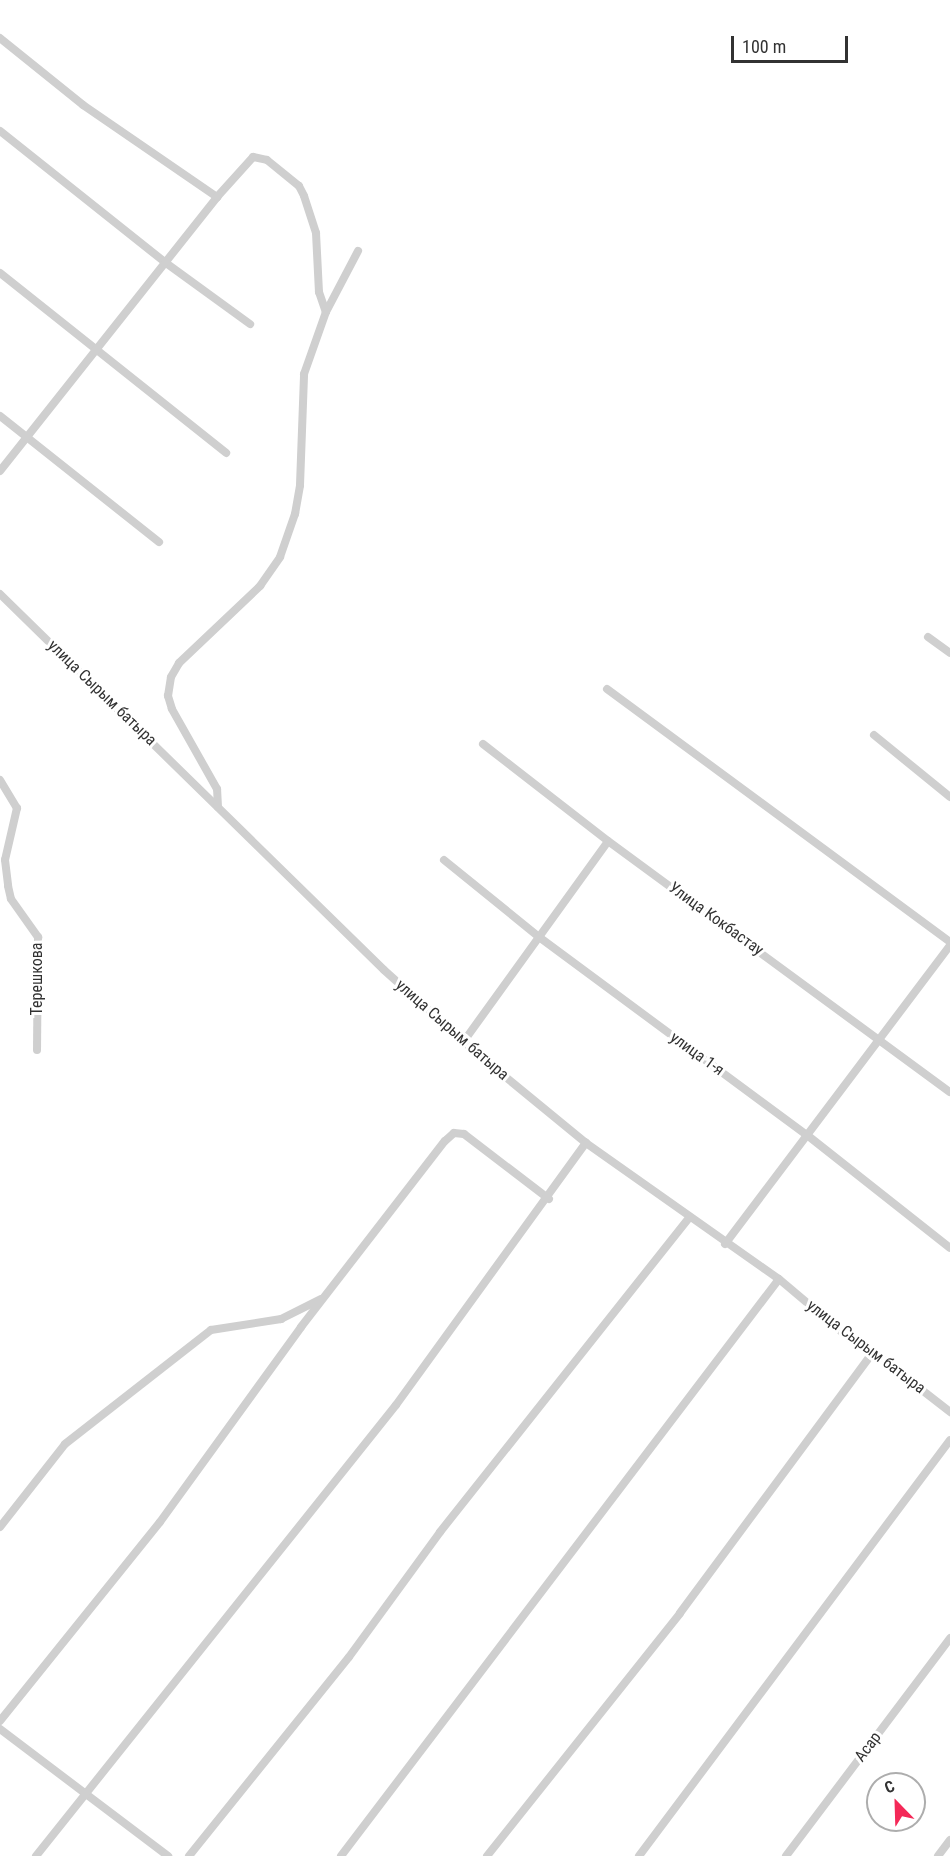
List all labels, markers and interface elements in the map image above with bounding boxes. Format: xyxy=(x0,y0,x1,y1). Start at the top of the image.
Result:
scale bar xyxy=(734,24,851,62)
text: 100 m xyxy=(742,36,786,57)
street label: улица Сырым батыра xyxy=(44,636,160,750)
street label: Улица Кокбастау xyxy=(665,878,767,960)
street label: Терешкова xyxy=(27,943,47,1015)
street label: улица Сырым батыра xyxy=(391,976,513,1084)
street label: улица 1-я xyxy=(666,1028,728,1080)
street label: улица Сырым батыра xyxy=(803,1296,929,1398)
street label: Асар xyxy=(851,1728,885,1766)
north arrow xyxy=(866,1772,926,1832)
text: С xyxy=(882,1776,897,1797)

